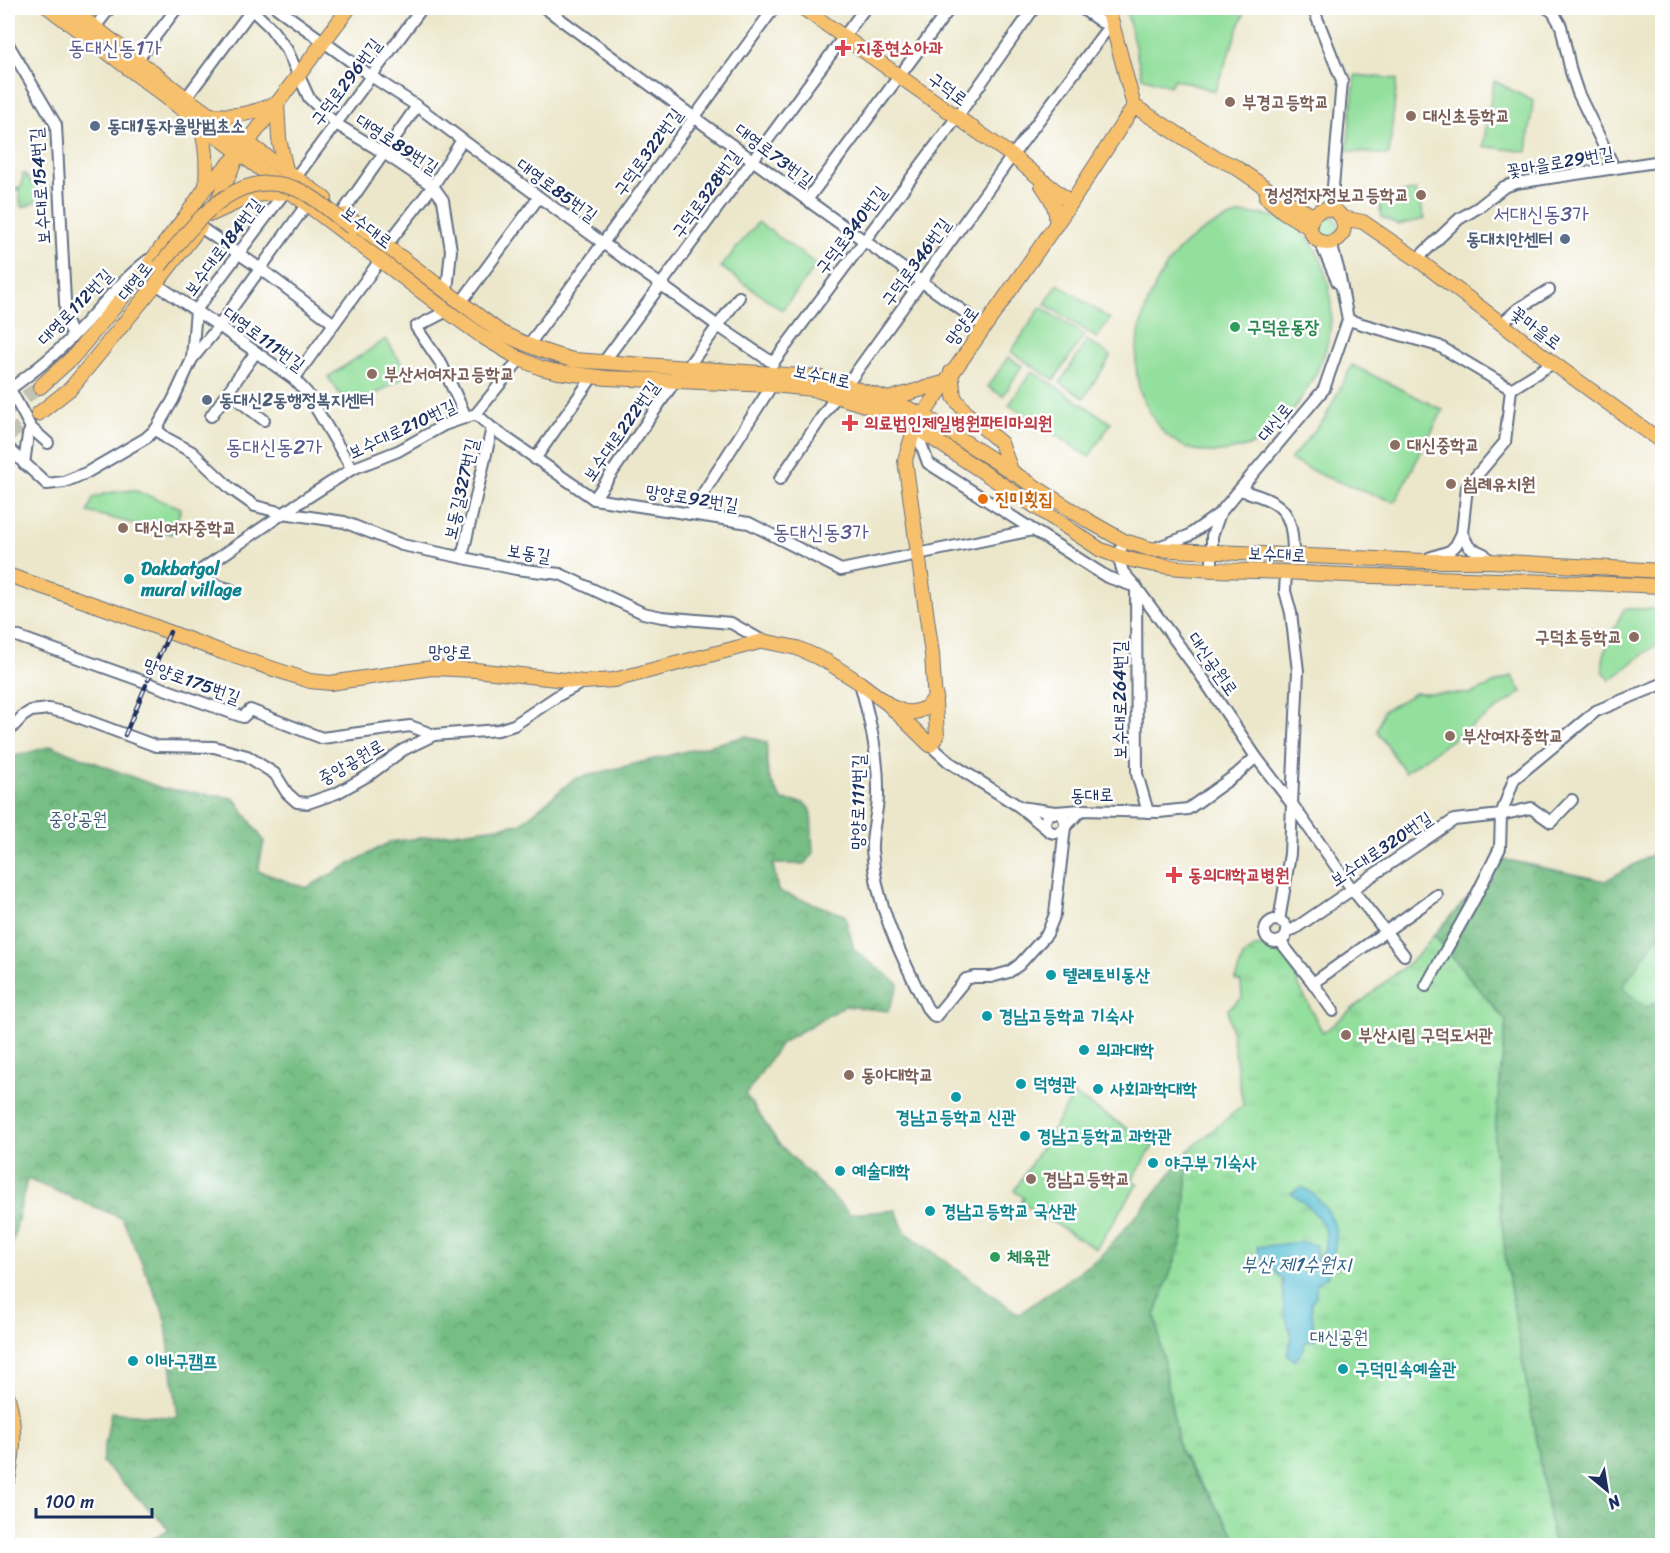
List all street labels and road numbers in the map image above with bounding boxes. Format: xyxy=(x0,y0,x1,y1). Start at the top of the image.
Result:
street label: 구덕로296번길 xyxy=(302,30,390,133)
street label: 구덕로 xyxy=(921,63,975,115)
street label: 구덕로322번길 xyxy=(605,100,692,203)
street label: 대영로89번길 xyxy=(349,105,446,183)
street label: 대영로73번길 xyxy=(727,114,821,196)
street label: 보수대로154번길 xyxy=(20,126,60,245)
street label: 꽃마을로29번길 xyxy=(1504,137,1617,187)
street label: 구덕로328번길 xyxy=(663,142,750,245)
street label: 대영로85번길 xyxy=(509,149,605,231)
street label: 구덕로340번길 xyxy=(807,178,896,282)
street label: 보수대로184번길 xyxy=(175,190,271,303)
street label: 보수대로 xyxy=(334,197,400,257)
street label: 구덕로346번길 xyxy=(873,210,960,313)
street label: 대영로 xyxy=(109,254,161,308)
street label: 대영로112번길 xyxy=(29,260,121,353)
street label: 대영로111번길 xyxy=(216,298,312,380)
street label: 꽃마을로 xyxy=(1503,298,1569,358)
street label: 망양로 xyxy=(936,299,988,353)
street label: 보수대로 xyxy=(790,354,854,398)
street label: 보수대로222번길 xyxy=(574,373,668,489)
street label: 보수대로210번길 xyxy=(342,390,462,468)
street label: 대신로 xyxy=(1249,395,1301,449)
street label: 보동길327번길 xyxy=(434,435,488,543)
street label: 망양로92번길 xyxy=(643,475,741,521)
street label: 보동길 xyxy=(505,534,553,572)
street label: 보수대로 xyxy=(1247,537,1307,571)
street label: 대신공원로 xyxy=(1179,625,1247,703)
street label: 망양로 xyxy=(428,636,472,668)
street label: 보수대로264번길 xyxy=(1104,640,1136,759)
street label: 망양로175번길 xyxy=(139,649,246,714)
street label: 중앙공원로 xyxy=(312,730,390,794)
street label: 망양로111번길 xyxy=(841,753,875,850)
street label: 동대로 xyxy=(1070,779,1114,811)
street label: 보수대로320번길 xyxy=(1323,802,1440,895)

